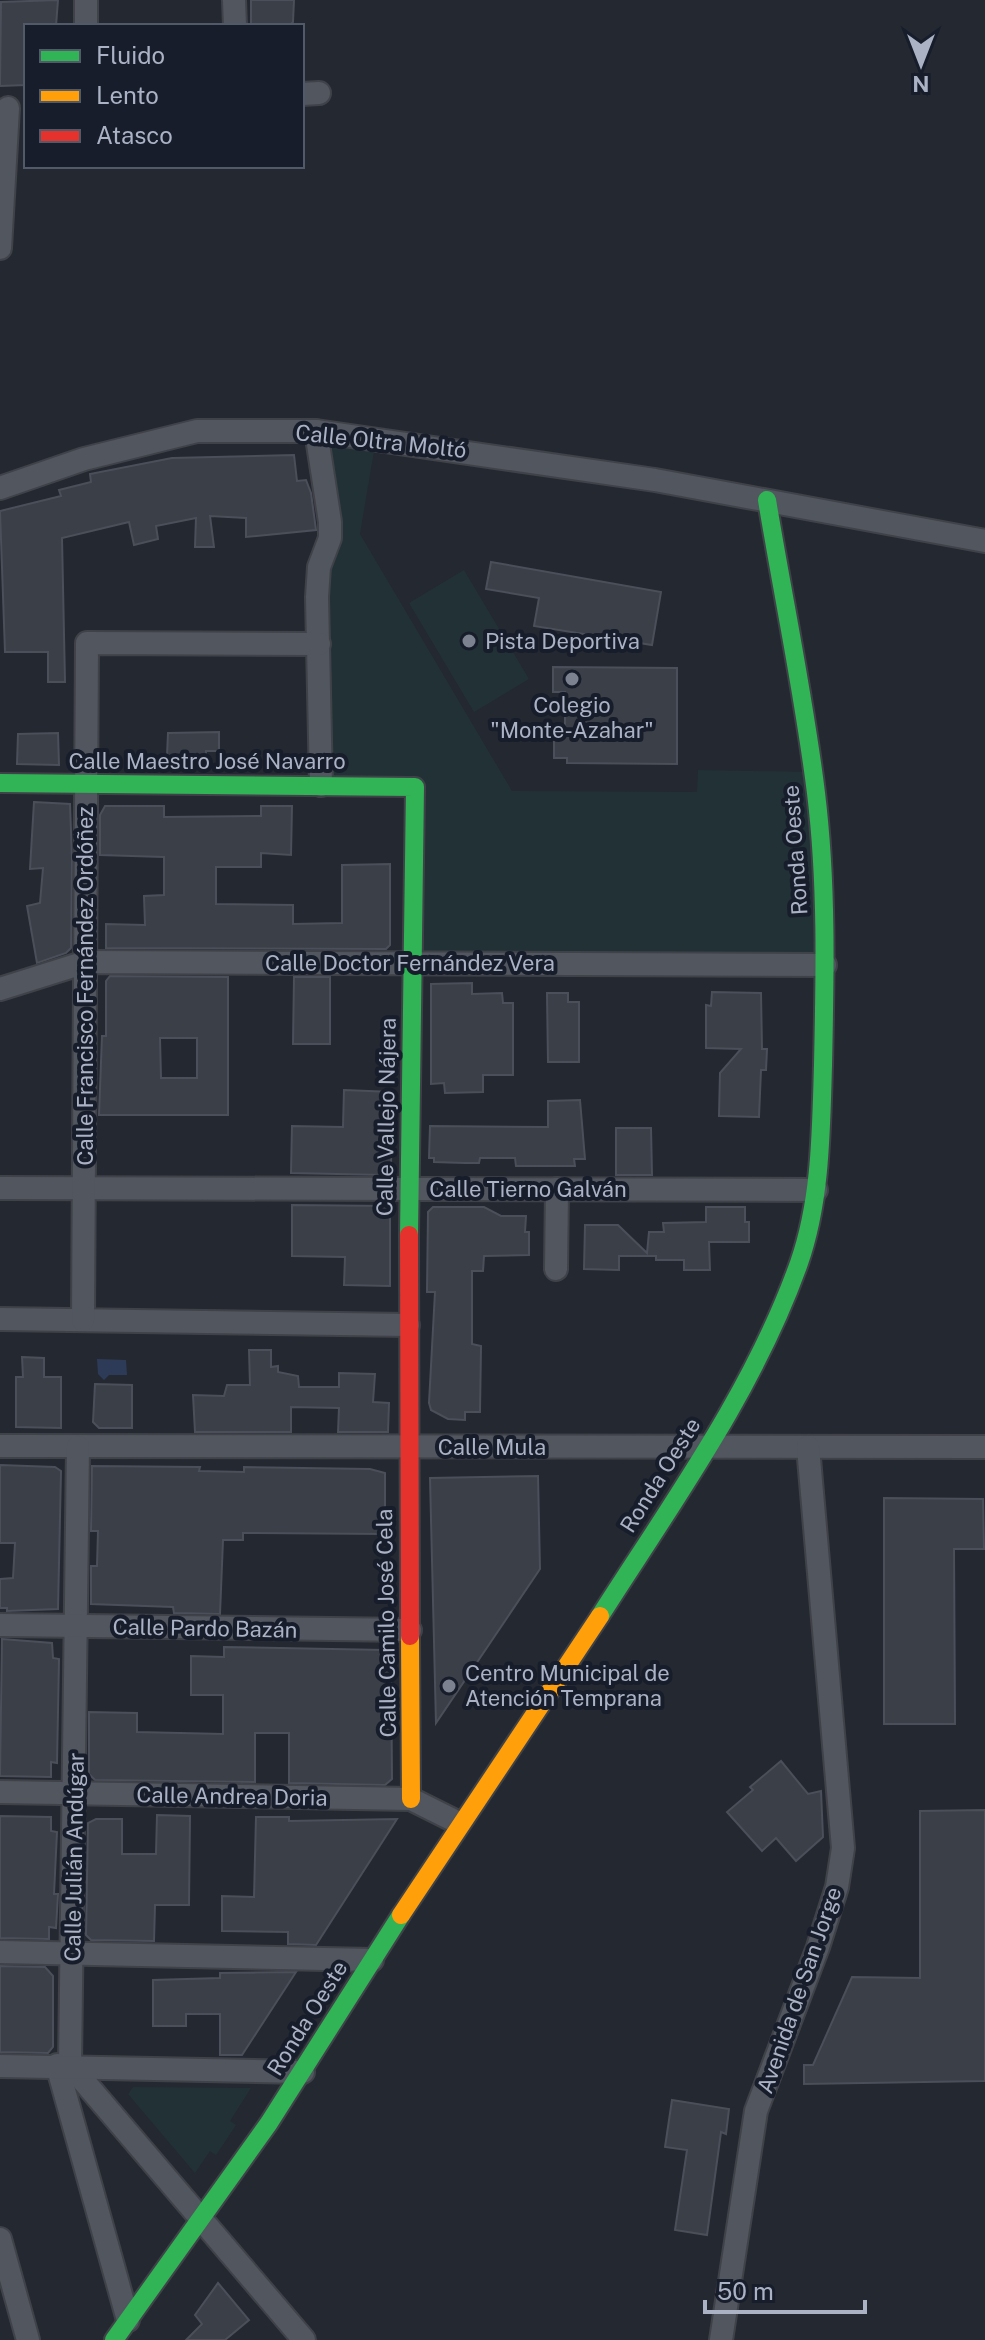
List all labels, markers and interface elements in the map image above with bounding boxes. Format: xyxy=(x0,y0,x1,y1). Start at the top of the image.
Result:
legend xyxy=(24,24,304,168)
north arrow xyxy=(881,24,961,104)
text: Fluido xyxy=(96,41,165,69)
text: N xyxy=(912,71,930,97)
text: Lento xyxy=(96,81,159,109)
text: Atasco xyxy=(96,121,173,149)
street label: Calle Oltra Moltó xyxy=(294,419,468,463)
place label: Pista Deportiva xyxy=(485,628,640,654)
marker: Pista Deportiva xyxy=(460,632,478,650)
marker: Colegio "Monte-Azahar" xyxy=(563,670,581,688)
place label: Colegio "Monte-Azahar" xyxy=(490,692,654,743)
street label: Calle Maestro José Navarro xyxy=(68,748,346,774)
street label: Ronda Oeste xyxy=(777,784,813,916)
street label: Calle Francisco Fernández Ordóñez xyxy=(72,806,98,1166)
street label: Calle Doctor Fernández Vera xyxy=(265,950,555,976)
street label: Calle Vallejo Nájera xyxy=(371,1018,401,1216)
street label: Calle Tierno Galván xyxy=(429,1176,627,1202)
street label: Ronda Oeste xyxy=(614,1413,706,1537)
street label: Calle Mula xyxy=(438,1434,546,1460)
street label: Calle Camilo José Cela xyxy=(371,1508,401,1738)
street label: Calle Pardo Bazán xyxy=(112,1613,298,1643)
place label: Centro Municipal de Atención Temprana xyxy=(465,1660,670,1711)
marker: Centro Municipal de Atención Temprana xyxy=(440,1677,458,1695)
street label: Calle Julián Andúgar xyxy=(59,1752,89,1962)
street label: Calle Andrea Doria xyxy=(136,1781,328,1811)
street label: Avenida de San Jorge xyxy=(751,1883,847,2097)
street label: Ronda Oeste xyxy=(261,1956,353,2080)
scale bar xyxy=(705,2264,865,2314)
text: 50 m xyxy=(717,2277,774,2305)

